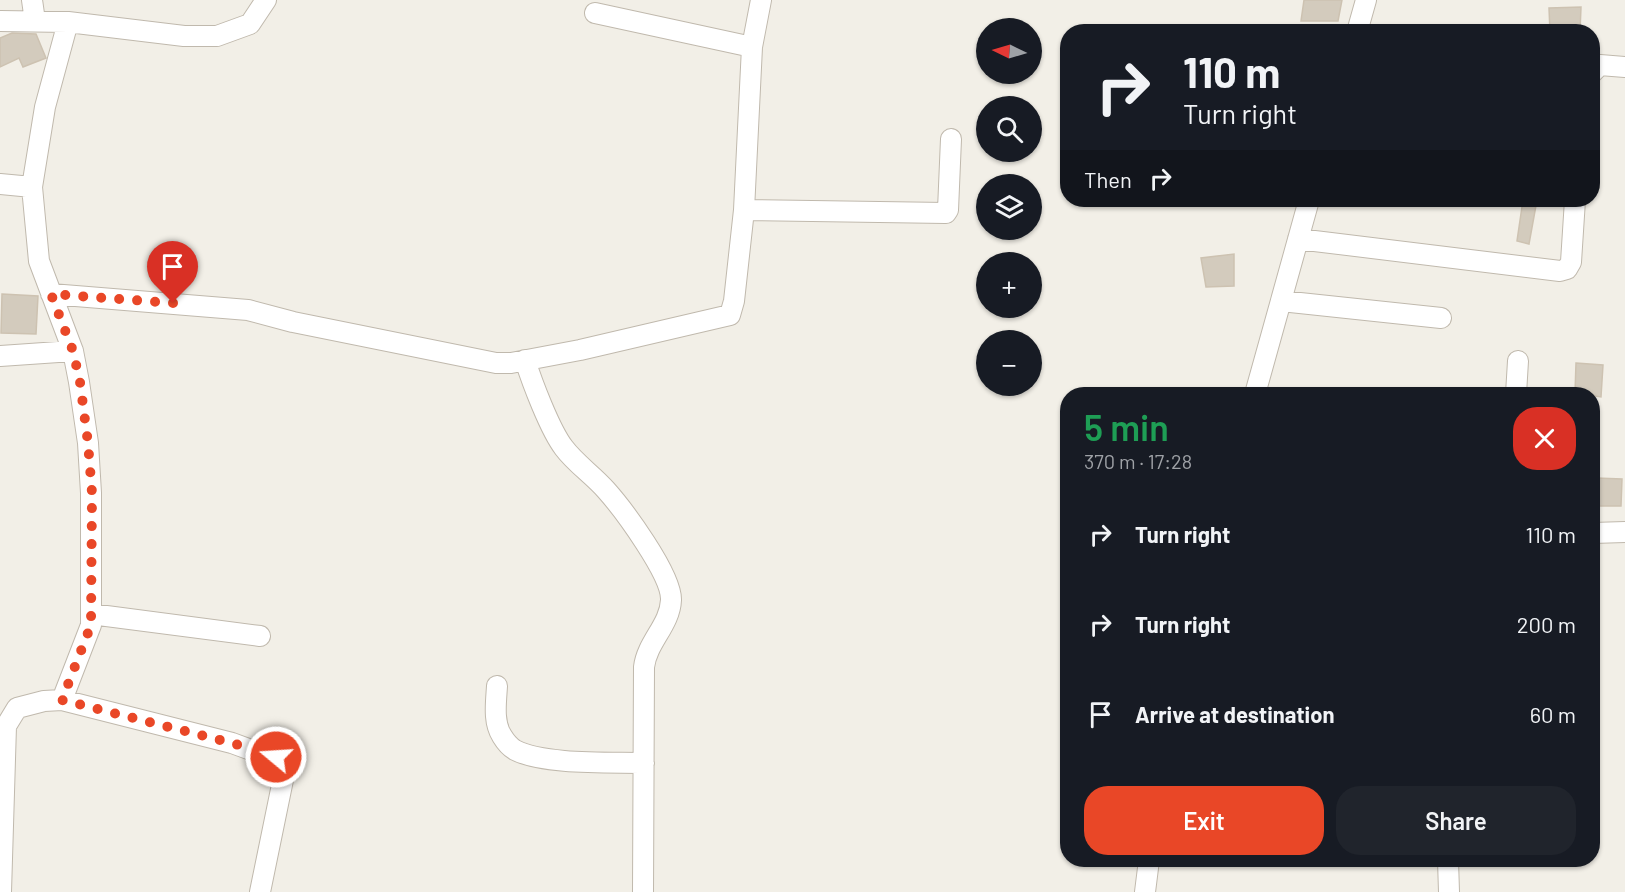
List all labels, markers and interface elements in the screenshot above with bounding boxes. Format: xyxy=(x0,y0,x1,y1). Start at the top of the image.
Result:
north arrow xyxy=(976,18,1042,84)
map controls xyxy=(976,18,1042,396)
text: 110 m xyxy=(1183,46,1280,96)
icon: right xyxy=(1084,48,1162,126)
button: search xyxy=(976,96,1042,162)
text: Turn right xyxy=(1183,97,1297,129)
icon: right xyxy=(1144,162,1177,195)
text: Then xyxy=(1084,166,1132,192)
button: layers xyxy=(976,174,1042,240)
pin xyxy=(147,241,198,303)
icon: arrive xyxy=(156,250,189,283)
button: + xyxy=(976,252,1042,318)
button: − xyxy=(976,330,1042,396)
text: 5 min xyxy=(1084,405,1169,448)
button: close xyxy=(1513,407,1576,470)
text: 370 m · 17:28 xyxy=(1084,449,1192,473)
icon: right xyxy=(1084,518,1117,551)
text: Turn right xyxy=(1135,521,1230,547)
text: 110 m xyxy=(1526,521,1576,547)
icon: right xyxy=(1084,608,1117,641)
text: Turn right xyxy=(1135,611,1230,637)
text: 200 m xyxy=(1517,611,1576,637)
icon: arrive xyxy=(1084,698,1117,731)
text: Arrive at destination xyxy=(1135,701,1334,727)
text: 60 m xyxy=(1530,701,1576,727)
position arrow xyxy=(244,725,308,789)
button: Exit xyxy=(1084,786,1324,855)
button: Share xyxy=(1336,786,1576,855)

